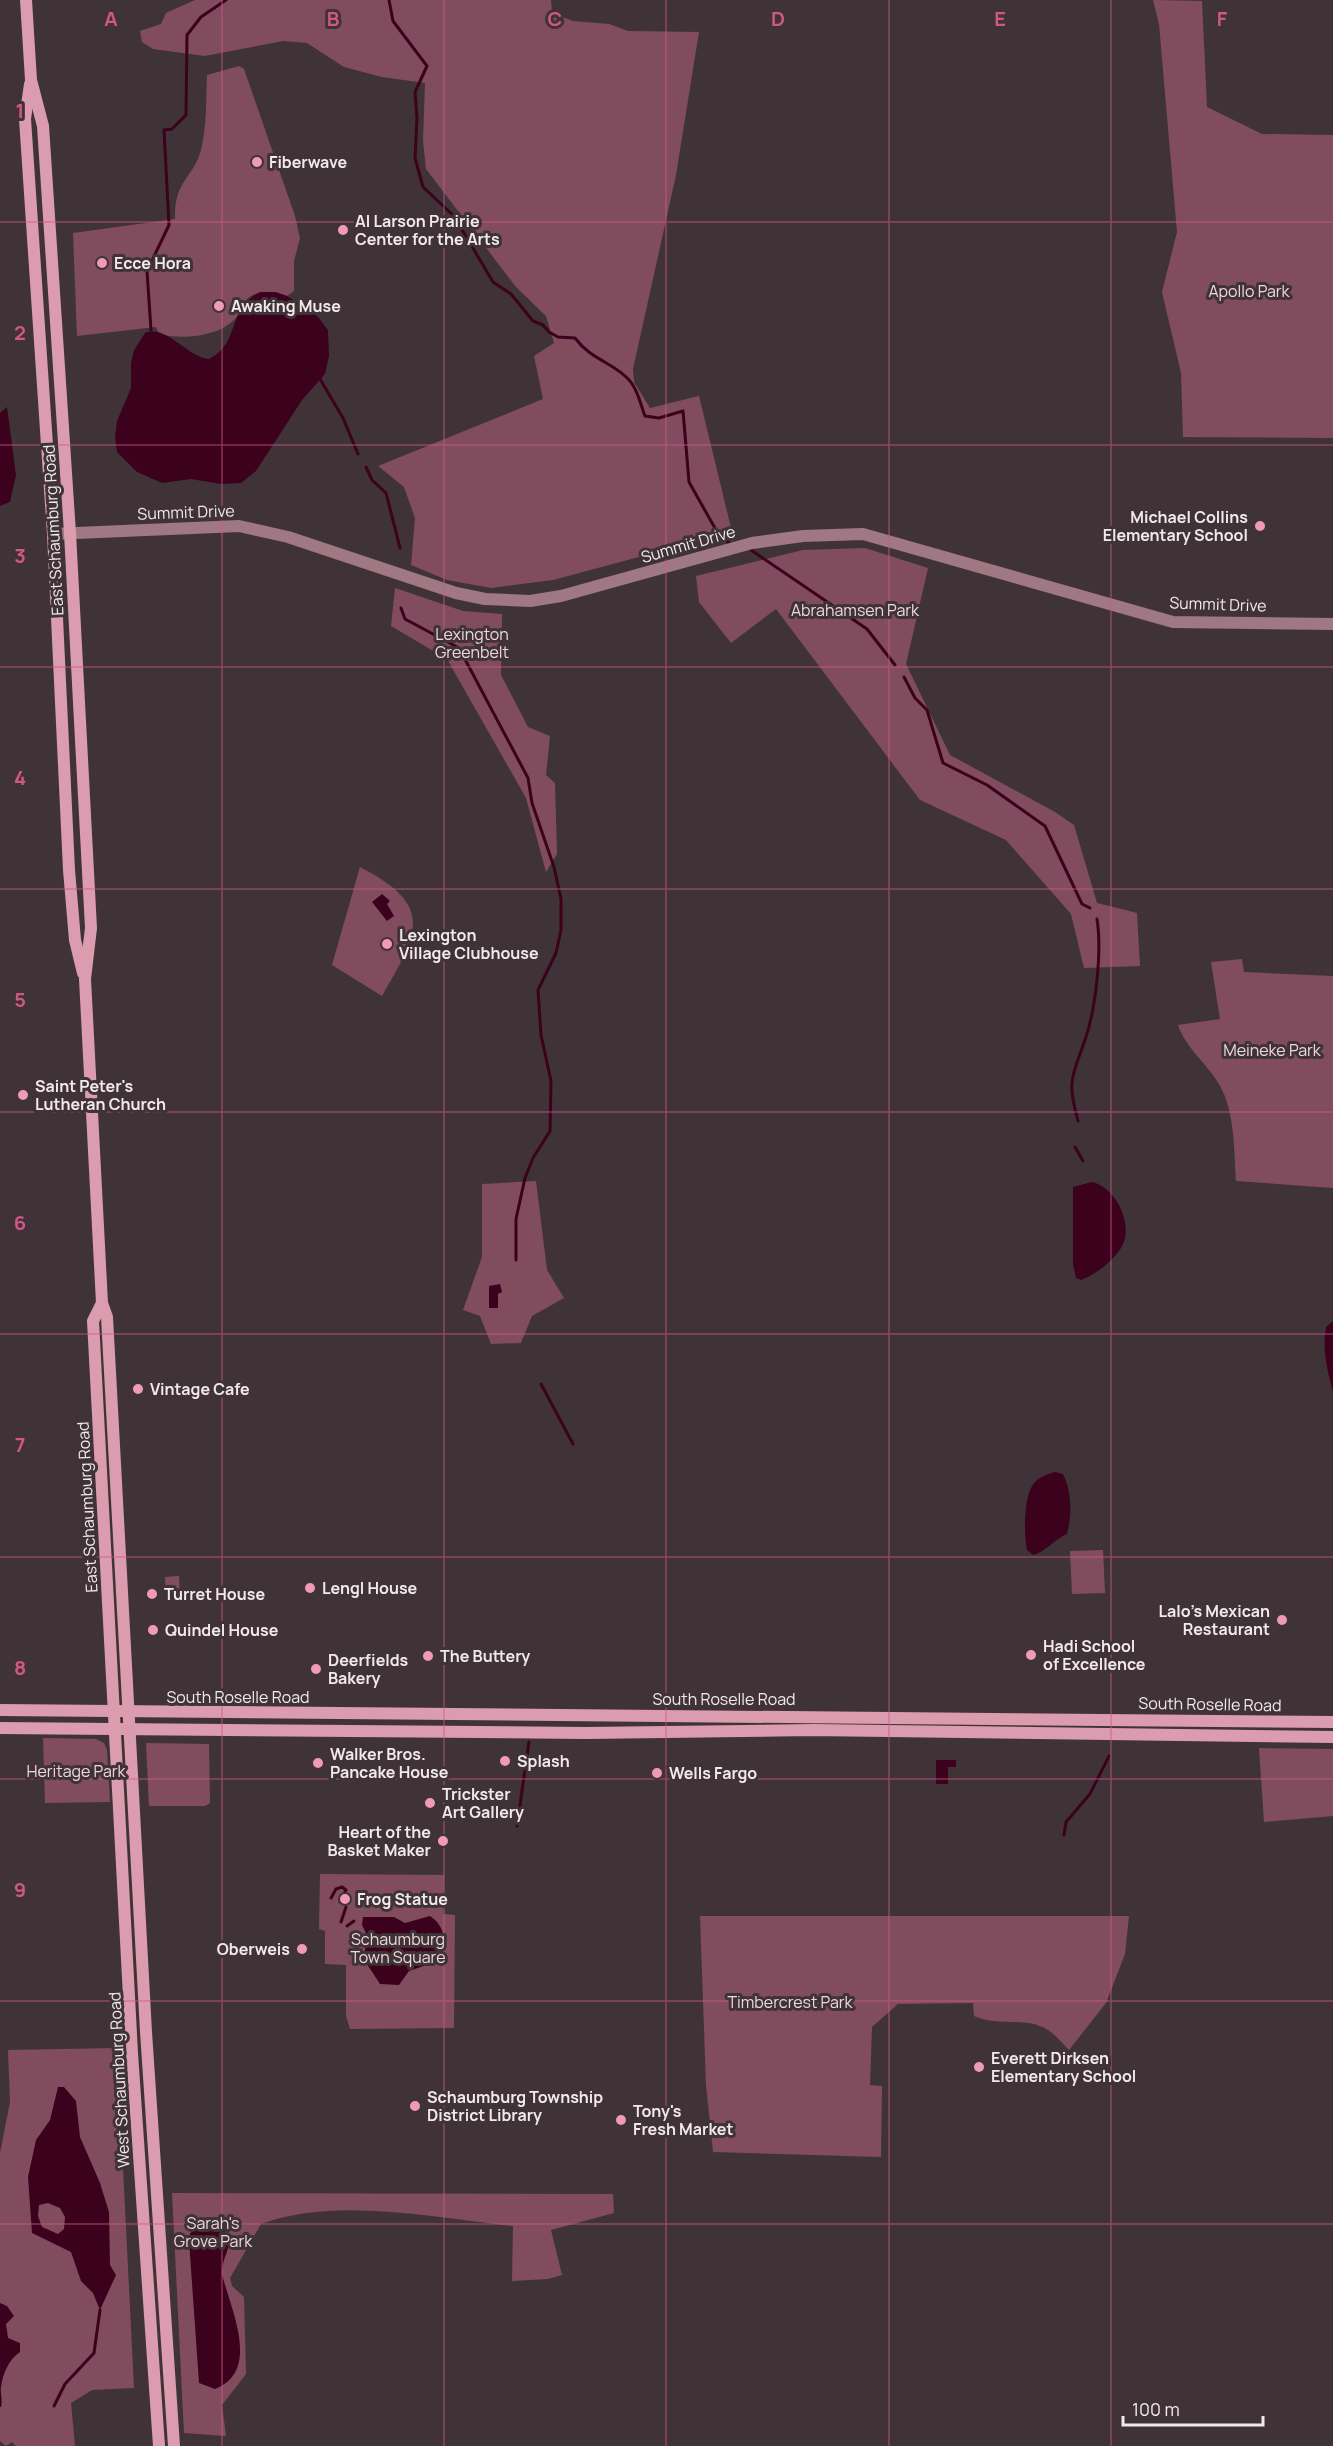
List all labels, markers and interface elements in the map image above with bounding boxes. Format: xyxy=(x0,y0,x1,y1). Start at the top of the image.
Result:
text: A xyxy=(104,5,118,32)
text: B xyxy=(327,5,340,32)
text: C xyxy=(548,5,562,32)
text: D xyxy=(771,5,785,32)
text: E xyxy=(994,5,1006,32)
text: F xyxy=(1217,5,1228,32)
text: 1 xyxy=(16,97,24,124)
place label: Fiberwave xyxy=(269,151,348,173)
marker: Fiberwave xyxy=(250,155,264,169)
place label: Al Larson Prairie Center for the Arts xyxy=(355,210,500,250)
marker: Al Larson Prairie Center for the Arts xyxy=(336,223,350,237)
place label: Ecce Hora xyxy=(114,252,191,274)
marker: Ecce Hora xyxy=(95,256,109,270)
park label: Apollo Park xyxy=(1208,280,1291,302)
place label: Awaking Muse xyxy=(231,295,341,317)
marker: Awaking Muse xyxy=(212,299,226,313)
text: 2 xyxy=(14,319,26,346)
street label: East Schaumburg Road xyxy=(38,444,68,616)
street label: Summit Drive xyxy=(137,499,235,525)
place label: Michael Collins Elementary School xyxy=(1103,506,1248,546)
marker: Michael Collins Elementary School xyxy=(1253,519,1267,533)
street label: Summit Drive xyxy=(638,520,738,568)
text: 3 xyxy=(14,542,26,569)
street label: Summit Drive xyxy=(1169,591,1267,617)
park label: Abrahamsen Park xyxy=(791,599,920,621)
park label: Lexington Greenbelt xyxy=(435,623,509,663)
text: 4 xyxy=(14,764,26,791)
place label: Lexington Village Clubhouse xyxy=(399,924,539,964)
marker: Lexington Village Clubhouse xyxy=(380,937,394,951)
text: 5 xyxy=(14,986,26,1013)
park label: Meineke Park xyxy=(1223,1039,1322,1061)
place label: Saint Peter's Lutheran Church xyxy=(35,1075,166,1115)
marker: Saint Peter's Lutheran Church xyxy=(16,1088,30,1102)
text: 6 xyxy=(14,1209,26,1236)
place label: Vintage Cafe xyxy=(150,1378,250,1400)
marker: Vintage Cafe xyxy=(131,1382,145,1396)
street label: East Schaumburg Road xyxy=(72,1421,102,1593)
text: 7 xyxy=(15,1431,25,1458)
place label: Lengl House xyxy=(322,1577,418,1599)
marker: Lengl House xyxy=(303,1581,317,1595)
place label: Turret House xyxy=(164,1583,265,1605)
marker: Turret House xyxy=(145,1587,159,1601)
place label: Lalo's Mexican Restaurant xyxy=(1158,1600,1270,1640)
marker: Lalo's Mexican Restaurant xyxy=(1275,1613,1289,1627)
place label: Quindel House xyxy=(165,1619,279,1641)
marker: Quindel House xyxy=(146,1623,160,1637)
place label: Hadi School of Excellence xyxy=(1043,1635,1146,1675)
place label: The Buttery xyxy=(440,1645,530,1667)
marker: Hadi School of Excellence xyxy=(1024,1648,1038,1662)
place label: Deerfields Bakery xyxy=(328,1649,409,1689)
marker: The Buttery xyxy=(421,1649,435,1663)
text: 8 xyxy=(14,1654,26,1681)
marker: Deerfields Bakery xyxy=(309,1662,323,1676)
street label: South Roselle Road xyxy=(166,1686,310,1708)
street label: South Roselle Road xyxy=(652,1688,796,1710)
street label: South Roselle Road xyxy=(1138,1692,1282,1716)
place label: Walker Bros. Pancake House xyxy=(330,1743,449,1783)
place label: Splash xyxy=(517,1750,570,1772)
marker: Splash xyxy=(498,1754,512,1768)
marker: Walker Bros. Pancake House xyxy=(311,1756,325,1770)
park label: Heritage Park xyxy=(26,1760,127,1782)
place label: Wells Fargo xyxy=(669,1762,757,1784)
marker: Wells Fargo xyxy=(650,1766,664,1780)
place label: Trickster Art Gallery xyxy=(442,1783,524,1823)
marker: Trickster Art Gallery xyxy=(423,1796,437,1810)
place label: Heart of the Basket Maker xyxy=(327,1821,431,1861)
marker: Heart of the Basket Maker xyxy=(436,1834,450,1848)
text: 9 xyxy=(14,1876,26,1903)
place label: Frog Statue xyxy=(357,1888,448,1910)
marker: Frog Statue xyxy=(338,1892,352,1906)
park label: Schaumburg Town Square xyxy=(350,1928,446,1968)
place label: Oberweis xyxy=(217,1938,290,1960)
marker: Oberweis xyxy=(295,1942,309,1956)
street label: West Schaumburg Road xyxy=(103,1991,135,2169)
park label: Timbercrest Park xyxy=(728,1991,854,2013)
place label: Everett Dirksen Elementary School xyxy=(991,2047,1136,2087)
marker: Everett Dirksen Elementary School xyxy=(972,2060,986,2074)
place label: Schaumburg Township District Library xyxy=(427,2086,603,2126)
marker: Schaumburg Township District Library xyxy=(408,2099,422,2113)
place label: Tony's Fresh Market xyxy=(633,2100,733,2140)
marker: Tony's Fresh Market xyxy=(614,2113,628,2127)
park label: Sarah's Grove Park xyxy=(174,2212,253,2252)
scale bar xyxy=(1123,2389,1262,2427)
text: 100 m xyxy=(1132,2397,1180,2421)

